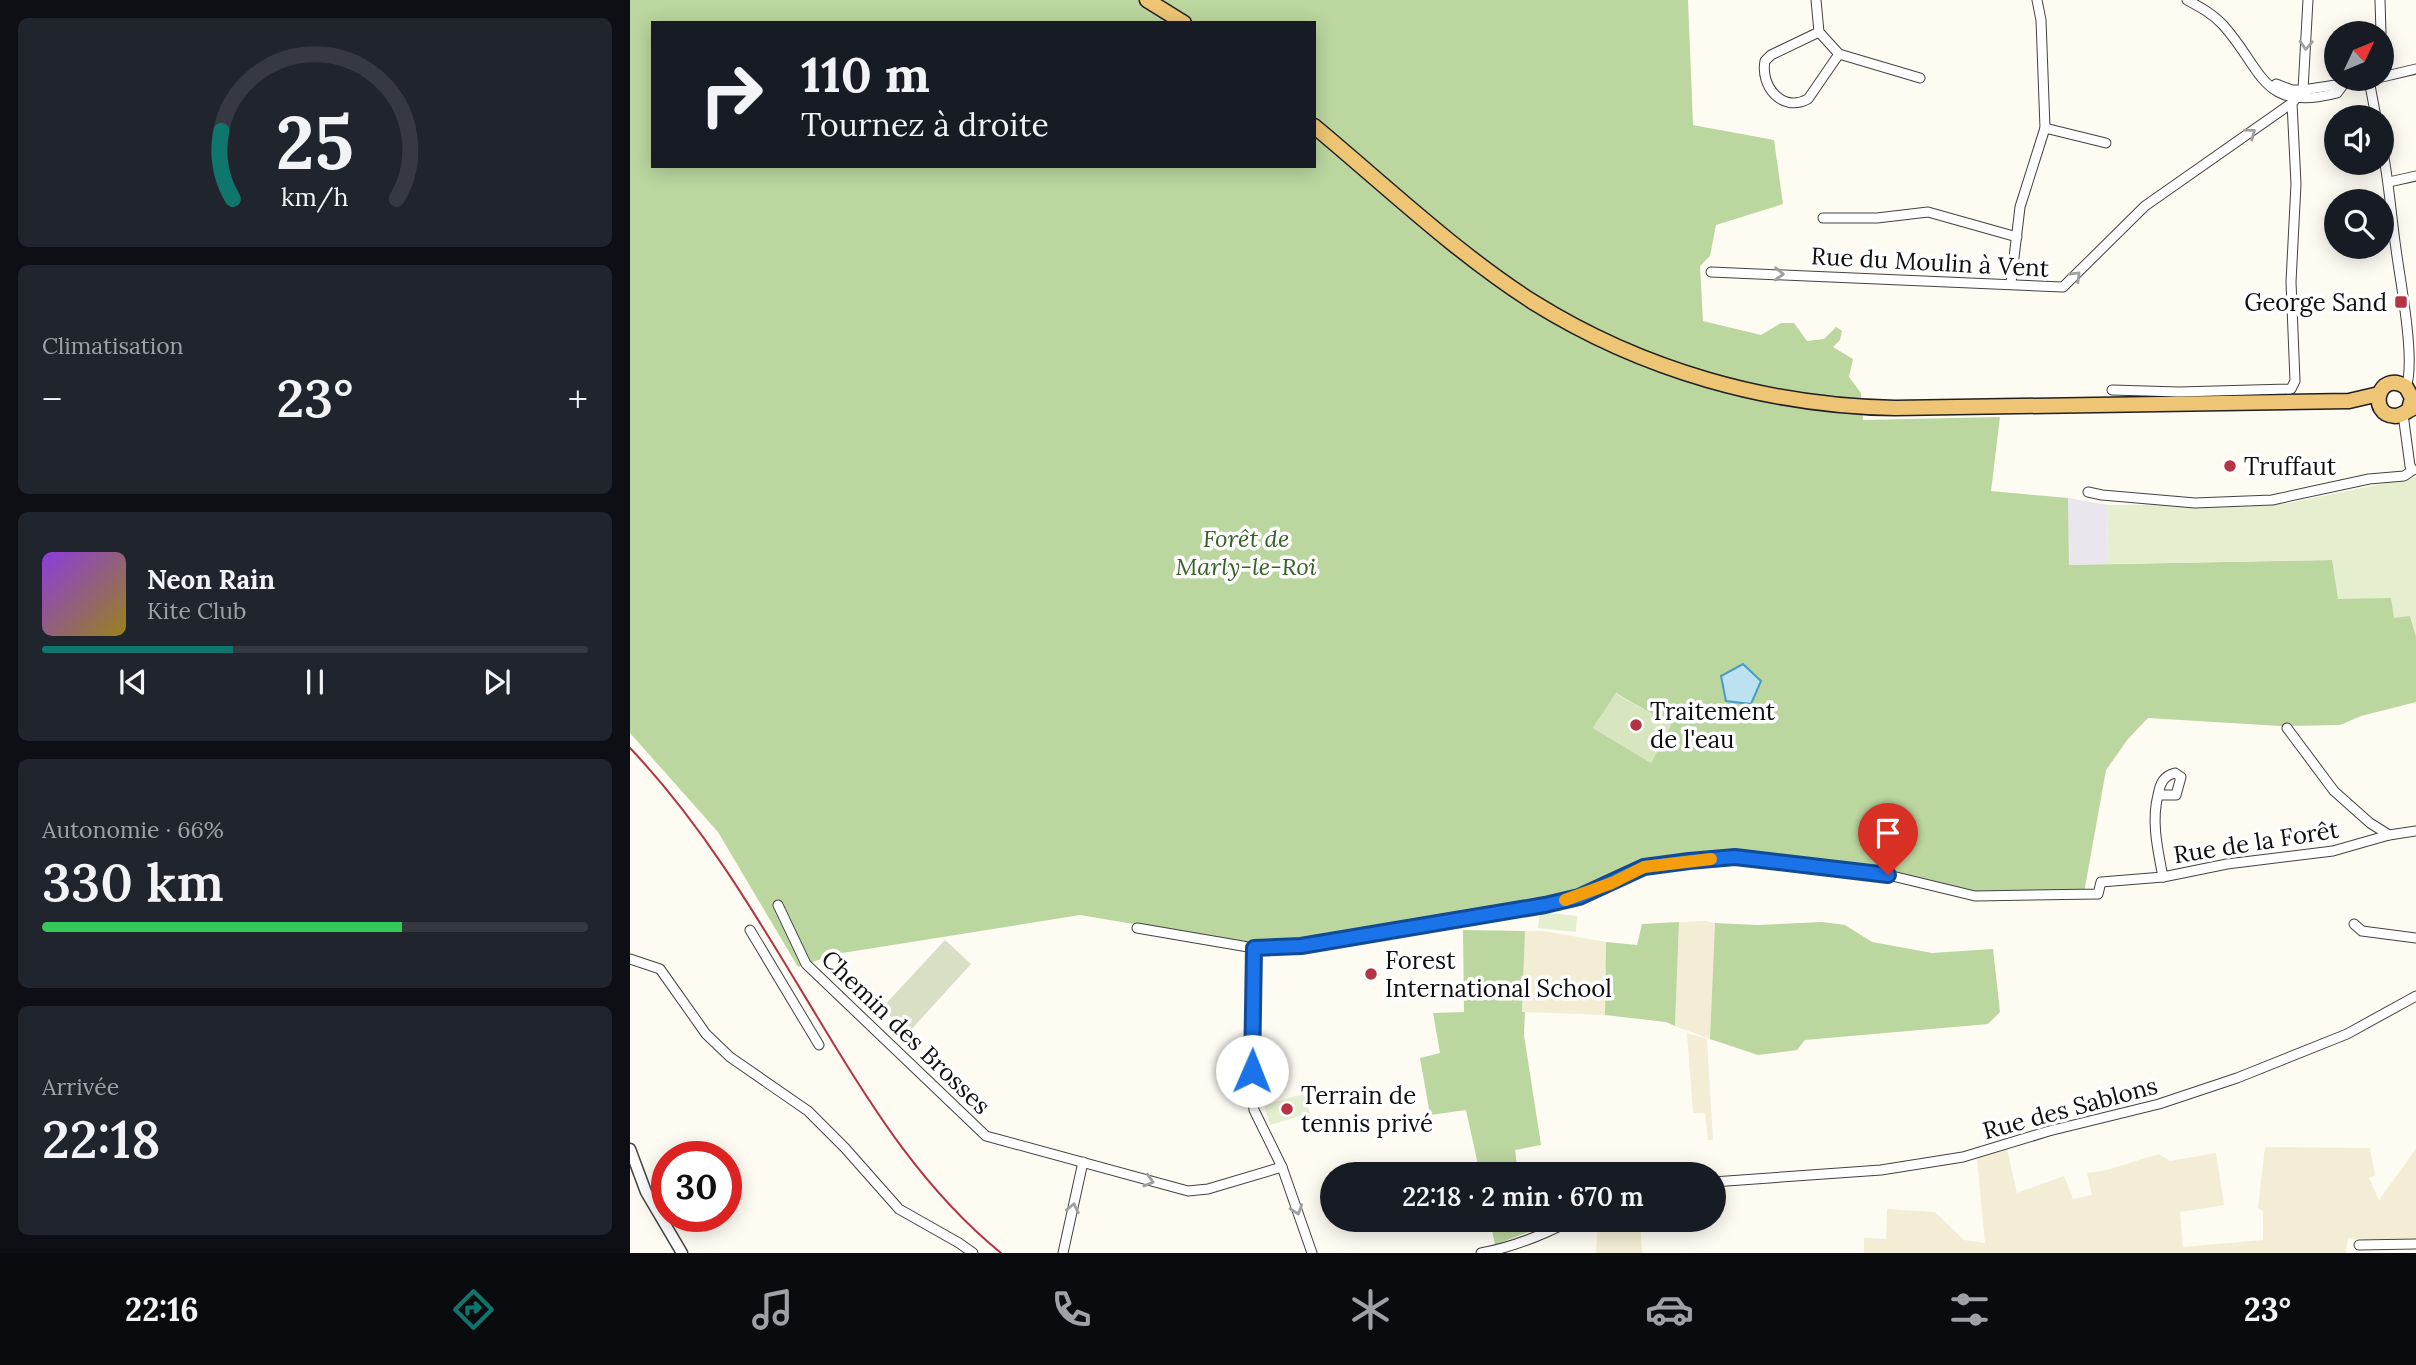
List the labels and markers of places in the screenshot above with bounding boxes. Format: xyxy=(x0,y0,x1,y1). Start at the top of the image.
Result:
place label: George Sand xyxy=(2244,287,2387,318)
marker: George Sand xyxy=(2393,294,2409,310)
place label: Truffaut xyxy=(2244,451,2337,482)
marker: Truffaut xyxy=(2222,458,2238,474)
place label: Traitement de l'eau xyxy=(1650,696,1776,755)
marker: Traitement de l'eau xyxy=(1628,717,1644,733)
pin xyxy=(1858,803,1918,875)
place label: Forest International School xyxy=(1385,945,1612,1004)
marker: Forest International School xyxy=(1363,966,1379,982)
place label: Terrain de tennis privé xyxy=(1301,1080,1433,1139)
marker: Terrain de tennis privé xyxy=(1279,1101,1295,1117)

